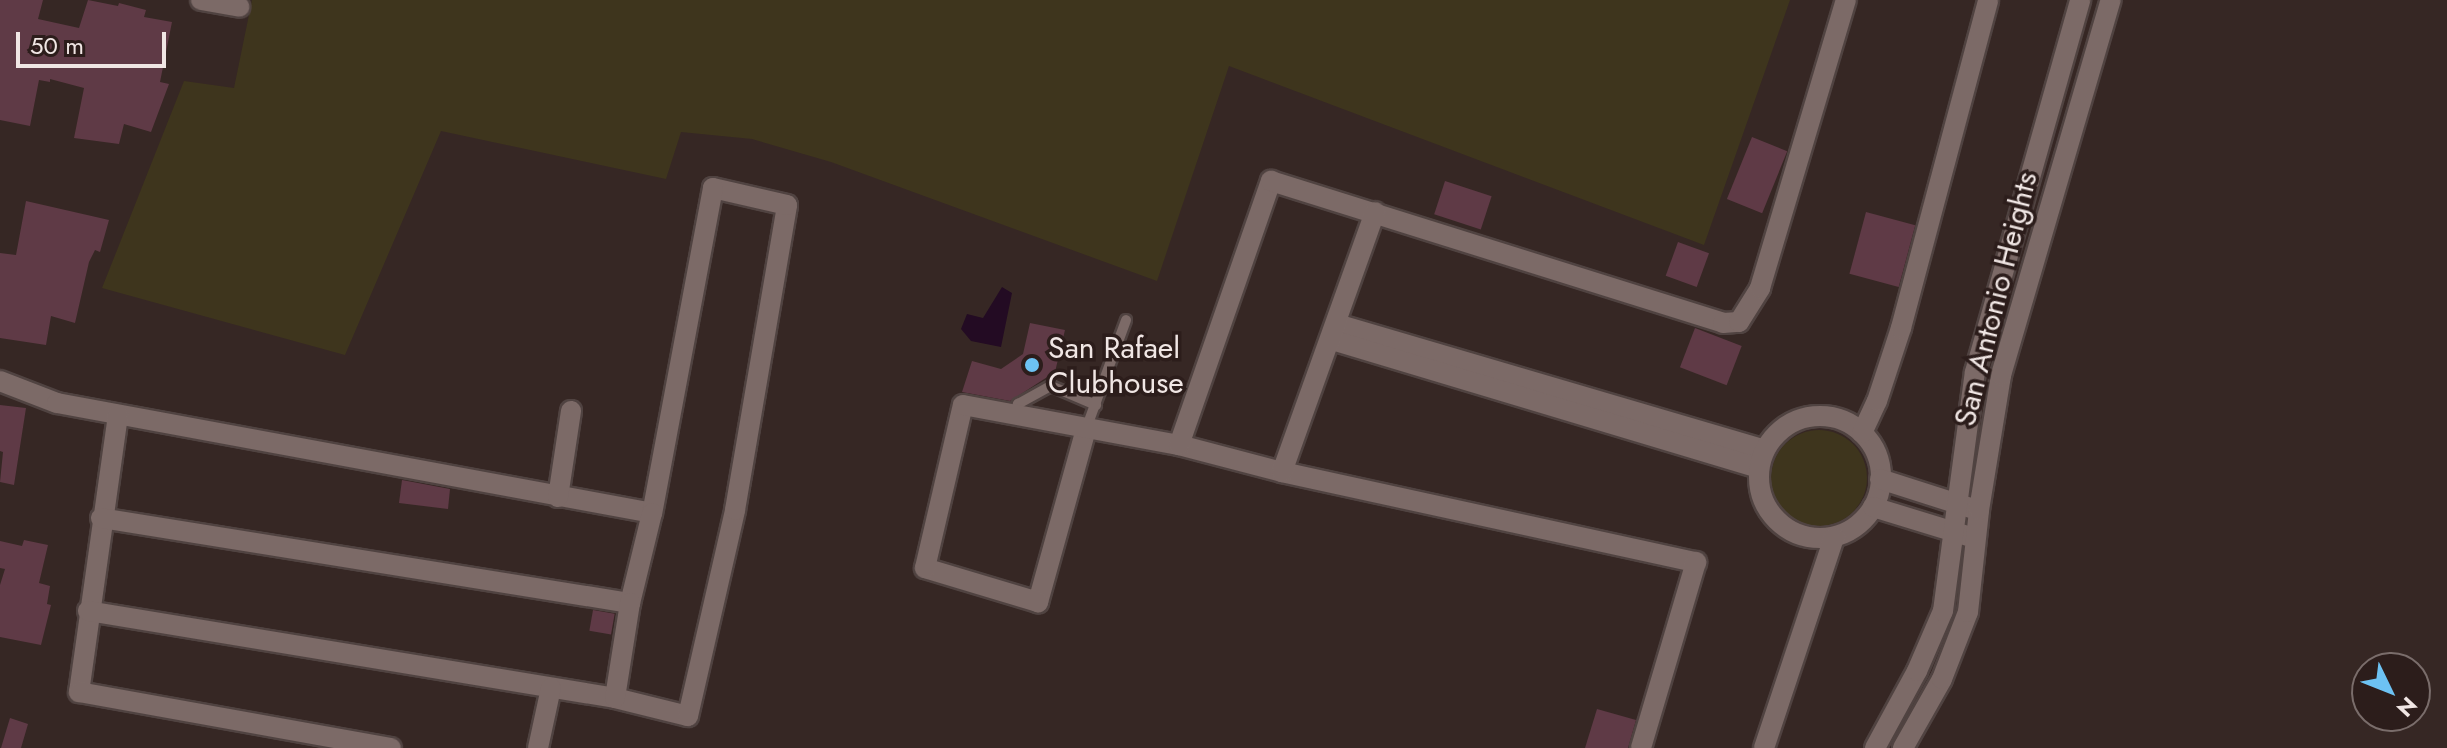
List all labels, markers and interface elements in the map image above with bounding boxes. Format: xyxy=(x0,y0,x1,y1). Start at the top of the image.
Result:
scale bar xyxy=(20,16,170,66)
text: 50 m xyxy=(30,28,84,63)
street label: San Antonio Heights xyxy=(1947,168,2045,430)
place label: San Rafael Clubhouse xyxy=(1048,330,1184,400)
marker: San Rafael Clubhouse xyxy=(1023,356,1041,374)
north arrow xyxy=(2351,652,2431,732)
text: N xyxy=(2389,690,2425,724)

